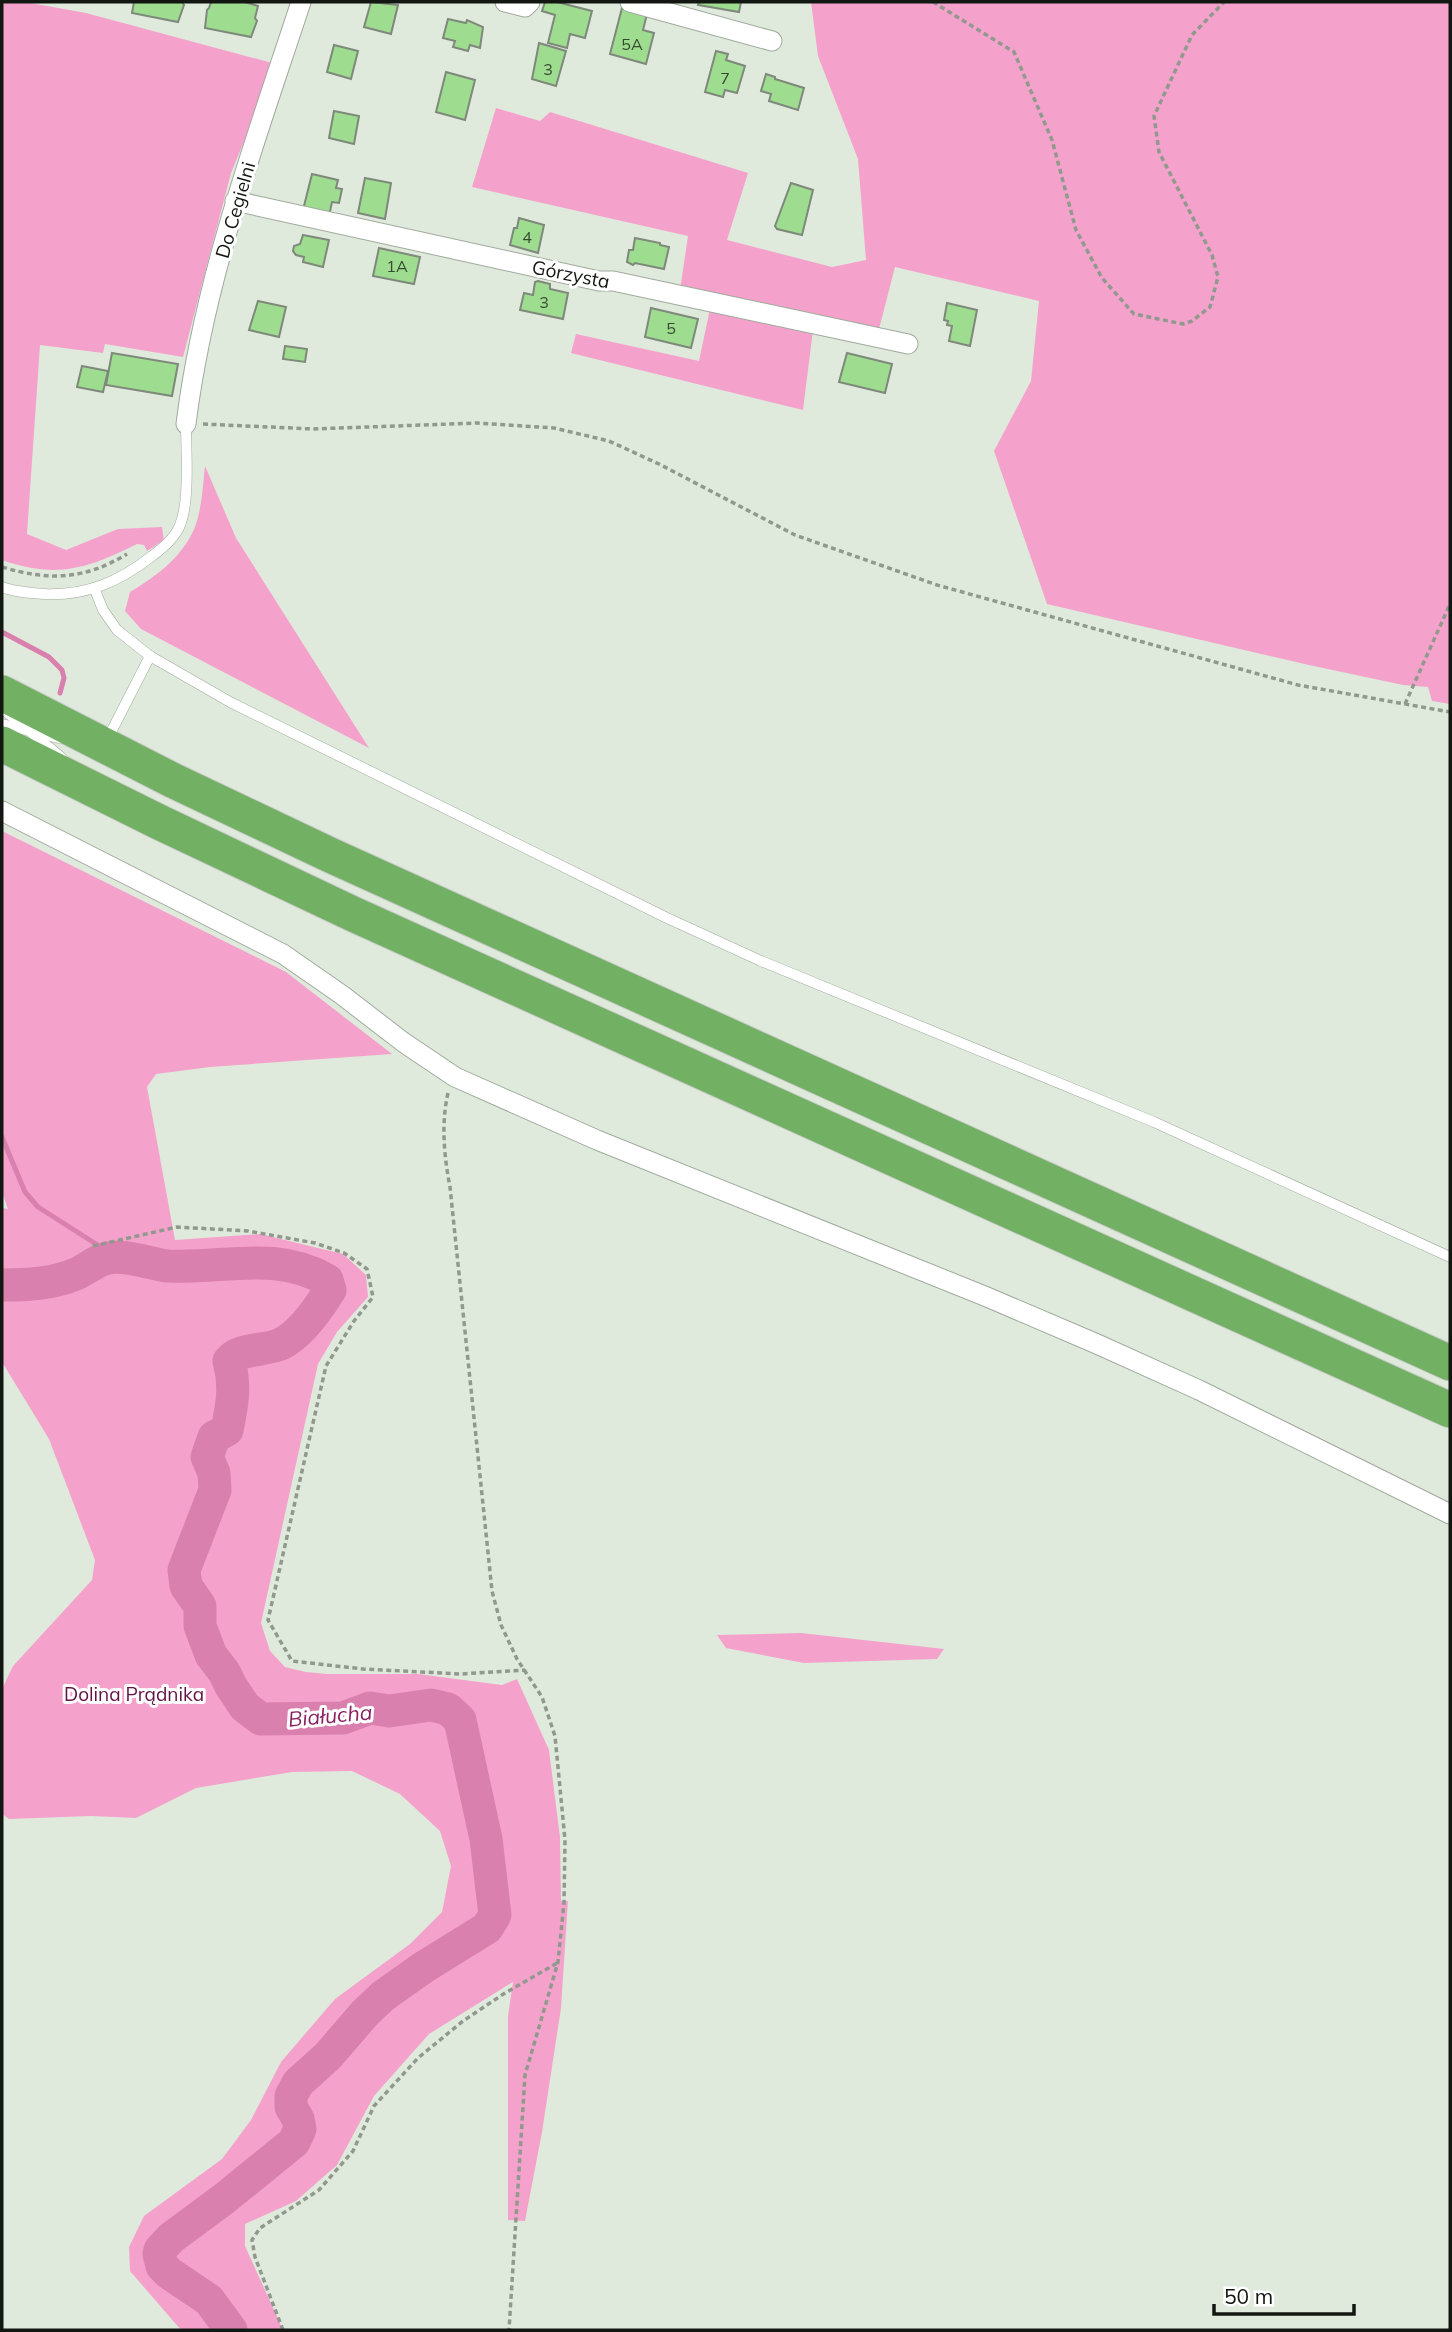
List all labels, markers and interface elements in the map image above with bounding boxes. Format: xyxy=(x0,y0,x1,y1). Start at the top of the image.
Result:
house number: 5A xyxy=(621,34,643,54)
house number: 3 xyxy=(543,59,553,79)
house number: 7 xyxy=(720,68,730,88)
street label: Do Cegielni xyxy=(210,159,260,261)
house number: 4 xyxy=(522,227,532,247)
street label: Górzysta xyxy=(530,255,612,293)
house number: 1A xyxy=(386,256,408,276)
house number: 3 xyxy=(539,292,549,312)
house number: 5 xyxy=(666,318,676,338)
park label: Dolina Prądnika xyxy=(64,1682,204,1706)
water label: Białucha xyxy=(287,1698,373,1732)
scale bar xyxy=(1214,2272,1354,2316)
text: 50 m xyxy=(1224,2283,1273,2309)

